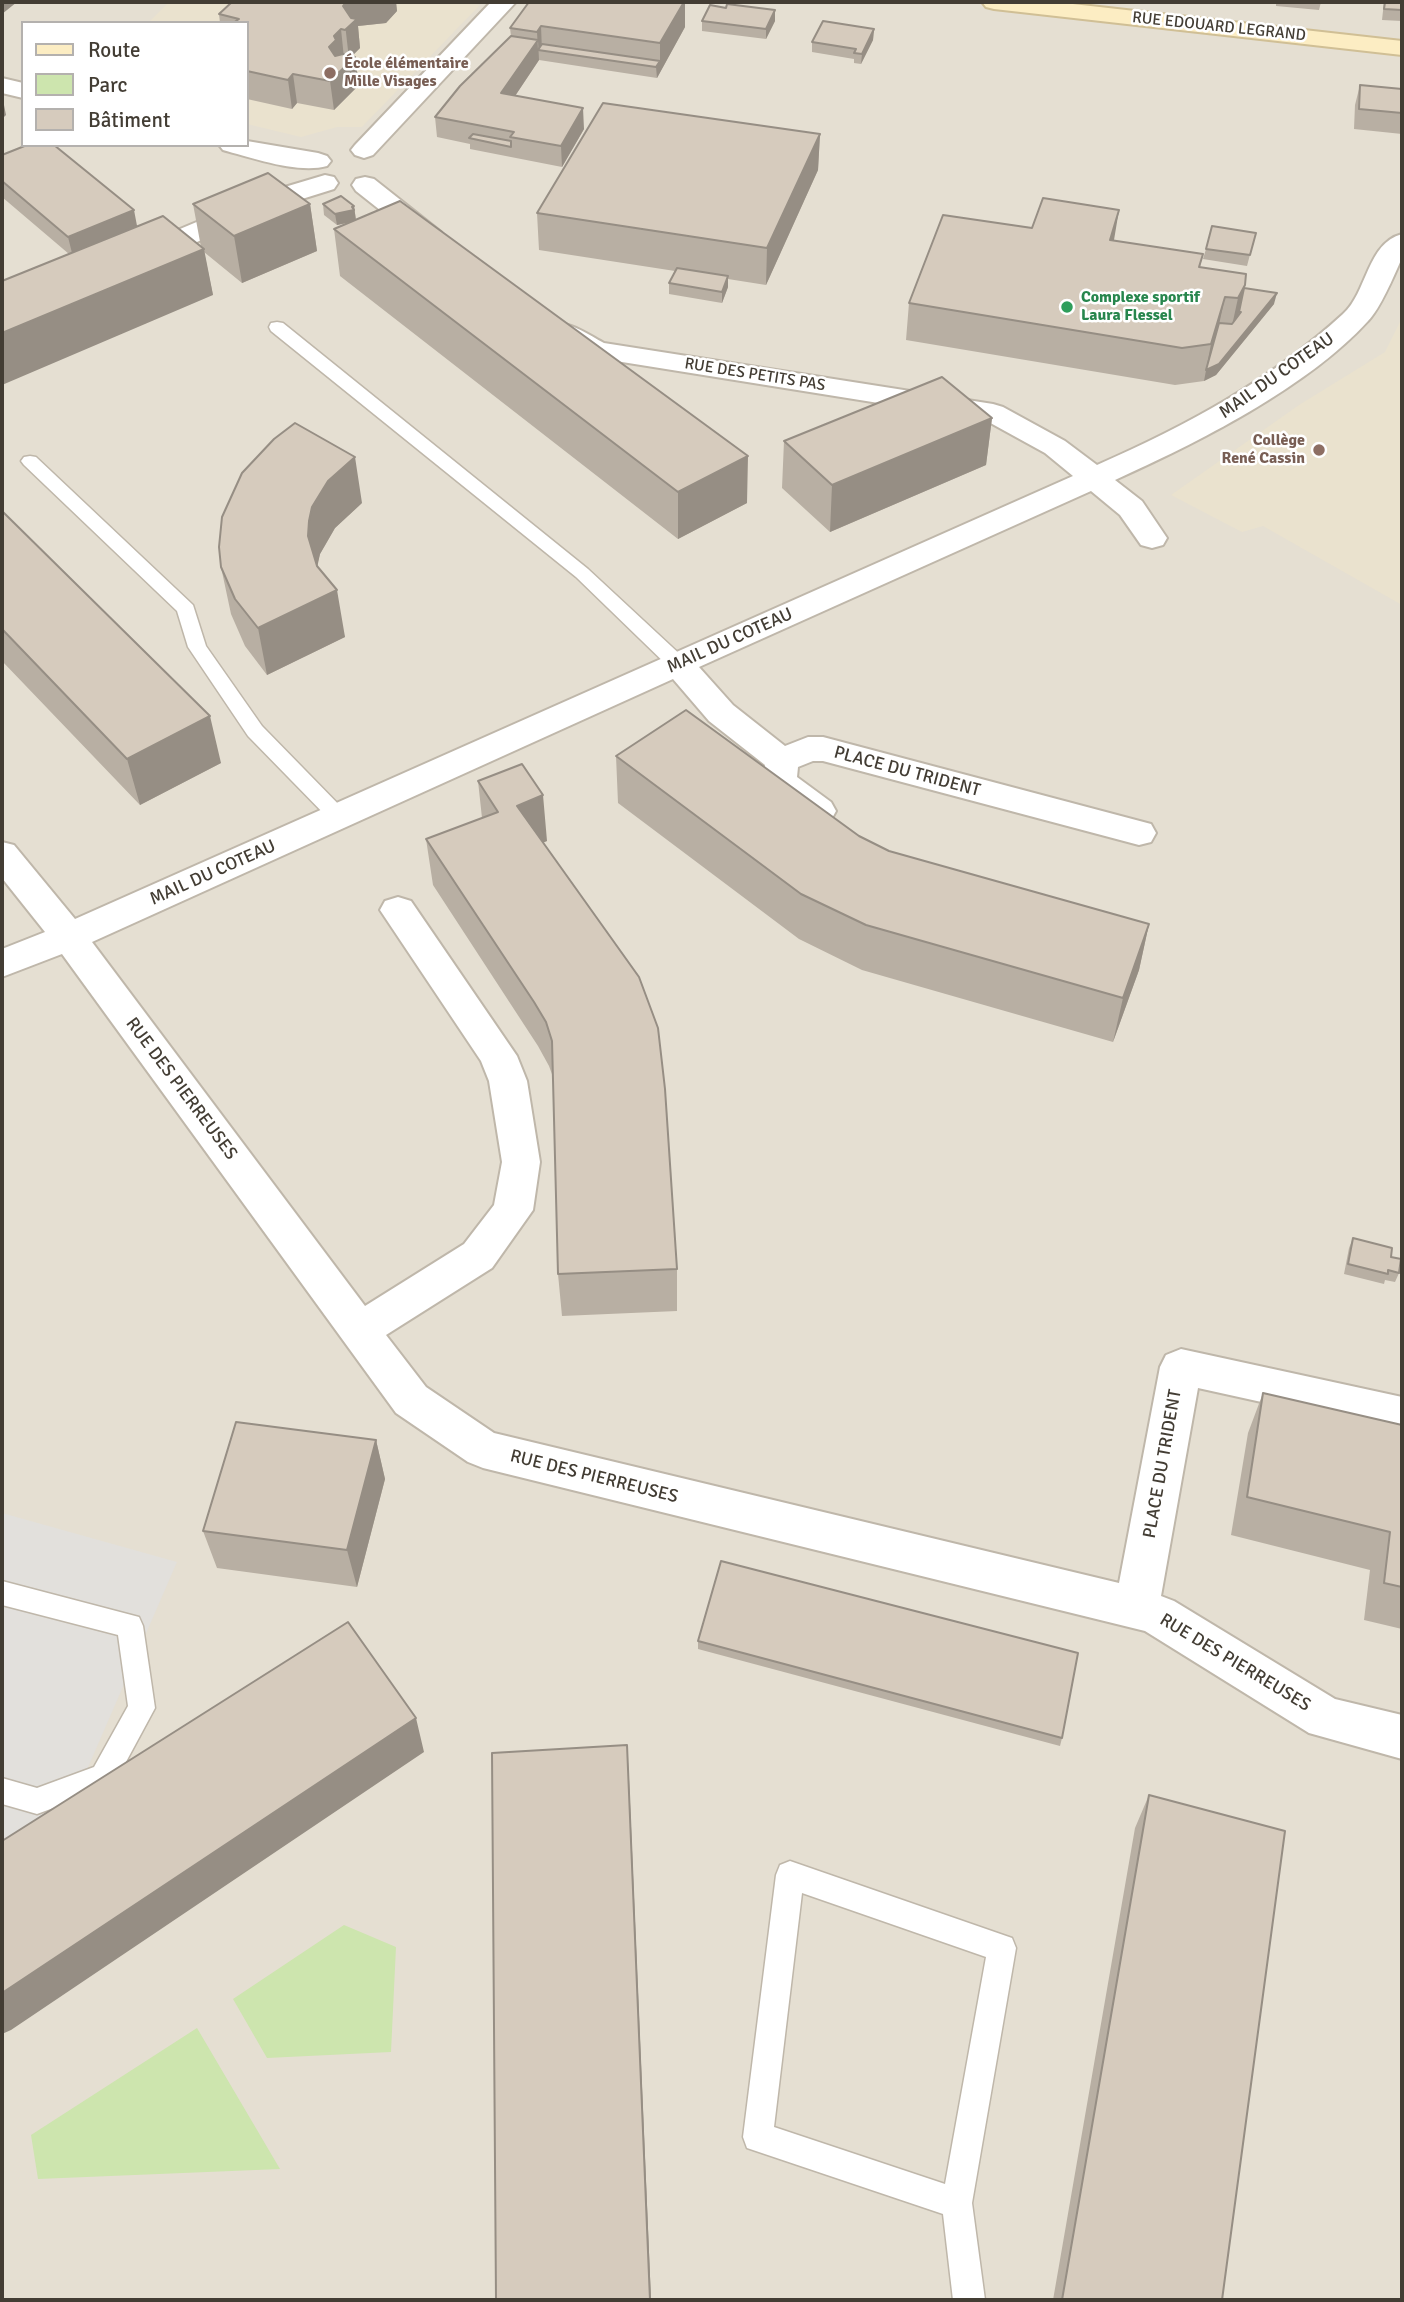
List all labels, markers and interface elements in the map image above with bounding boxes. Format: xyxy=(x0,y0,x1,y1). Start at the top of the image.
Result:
street label: RUE EDOUARD LEGRAND xyxy=(1131,8,1307,46)
legend xyxy=(21,21,248,147)
text: Route xyxy=(88,37,140,63)
place label: École élémentaire Mille Visages xyxy=(344,54,469,92)
marker: École élémentaire Mille Visages xyxy=(322,65,338,81)
text: Parc xyxy=(88,72,127,98)
text: Bâtiment xyxy=(88,107,170,133)
place label: Complexe sportif Laura Flessel xyxy=(1081,288,1200,326)
marker: Complexe sportif Laura Flessel xyxy=(1059,299,1075,315)
street label: MAIL DU COTEAU xyxy=(1215,328,1339,424)
street label: RUE DES PETITS PAS xyxy=(683,354,827,396)
place label: Collège René Cassin xyxy=(1222,431,1305,469)
marker: Collège René Cassin xyxy=(1311,442,1327,458)
street label: MAIL DU COTEAU xyxy=(664,604,796,678)
street label: PLACE DU TRIDENT xyxy=(831,742,983,802)
street label: MAIL DU COTEAU xyxy=(147,836,279,910)
street label: RUE DES PIERREUSES xyxy=(121,1014,241,1164)
street label: PLACE DU TRIDENT xyxy=(1139,1388,1187,1540)
street label: RUE DES PIERREUSES xyxy=(508,1446,680,1508)
street label: RUE DES PIERREUSES xyxy=(1156,1609,1314,1717)

